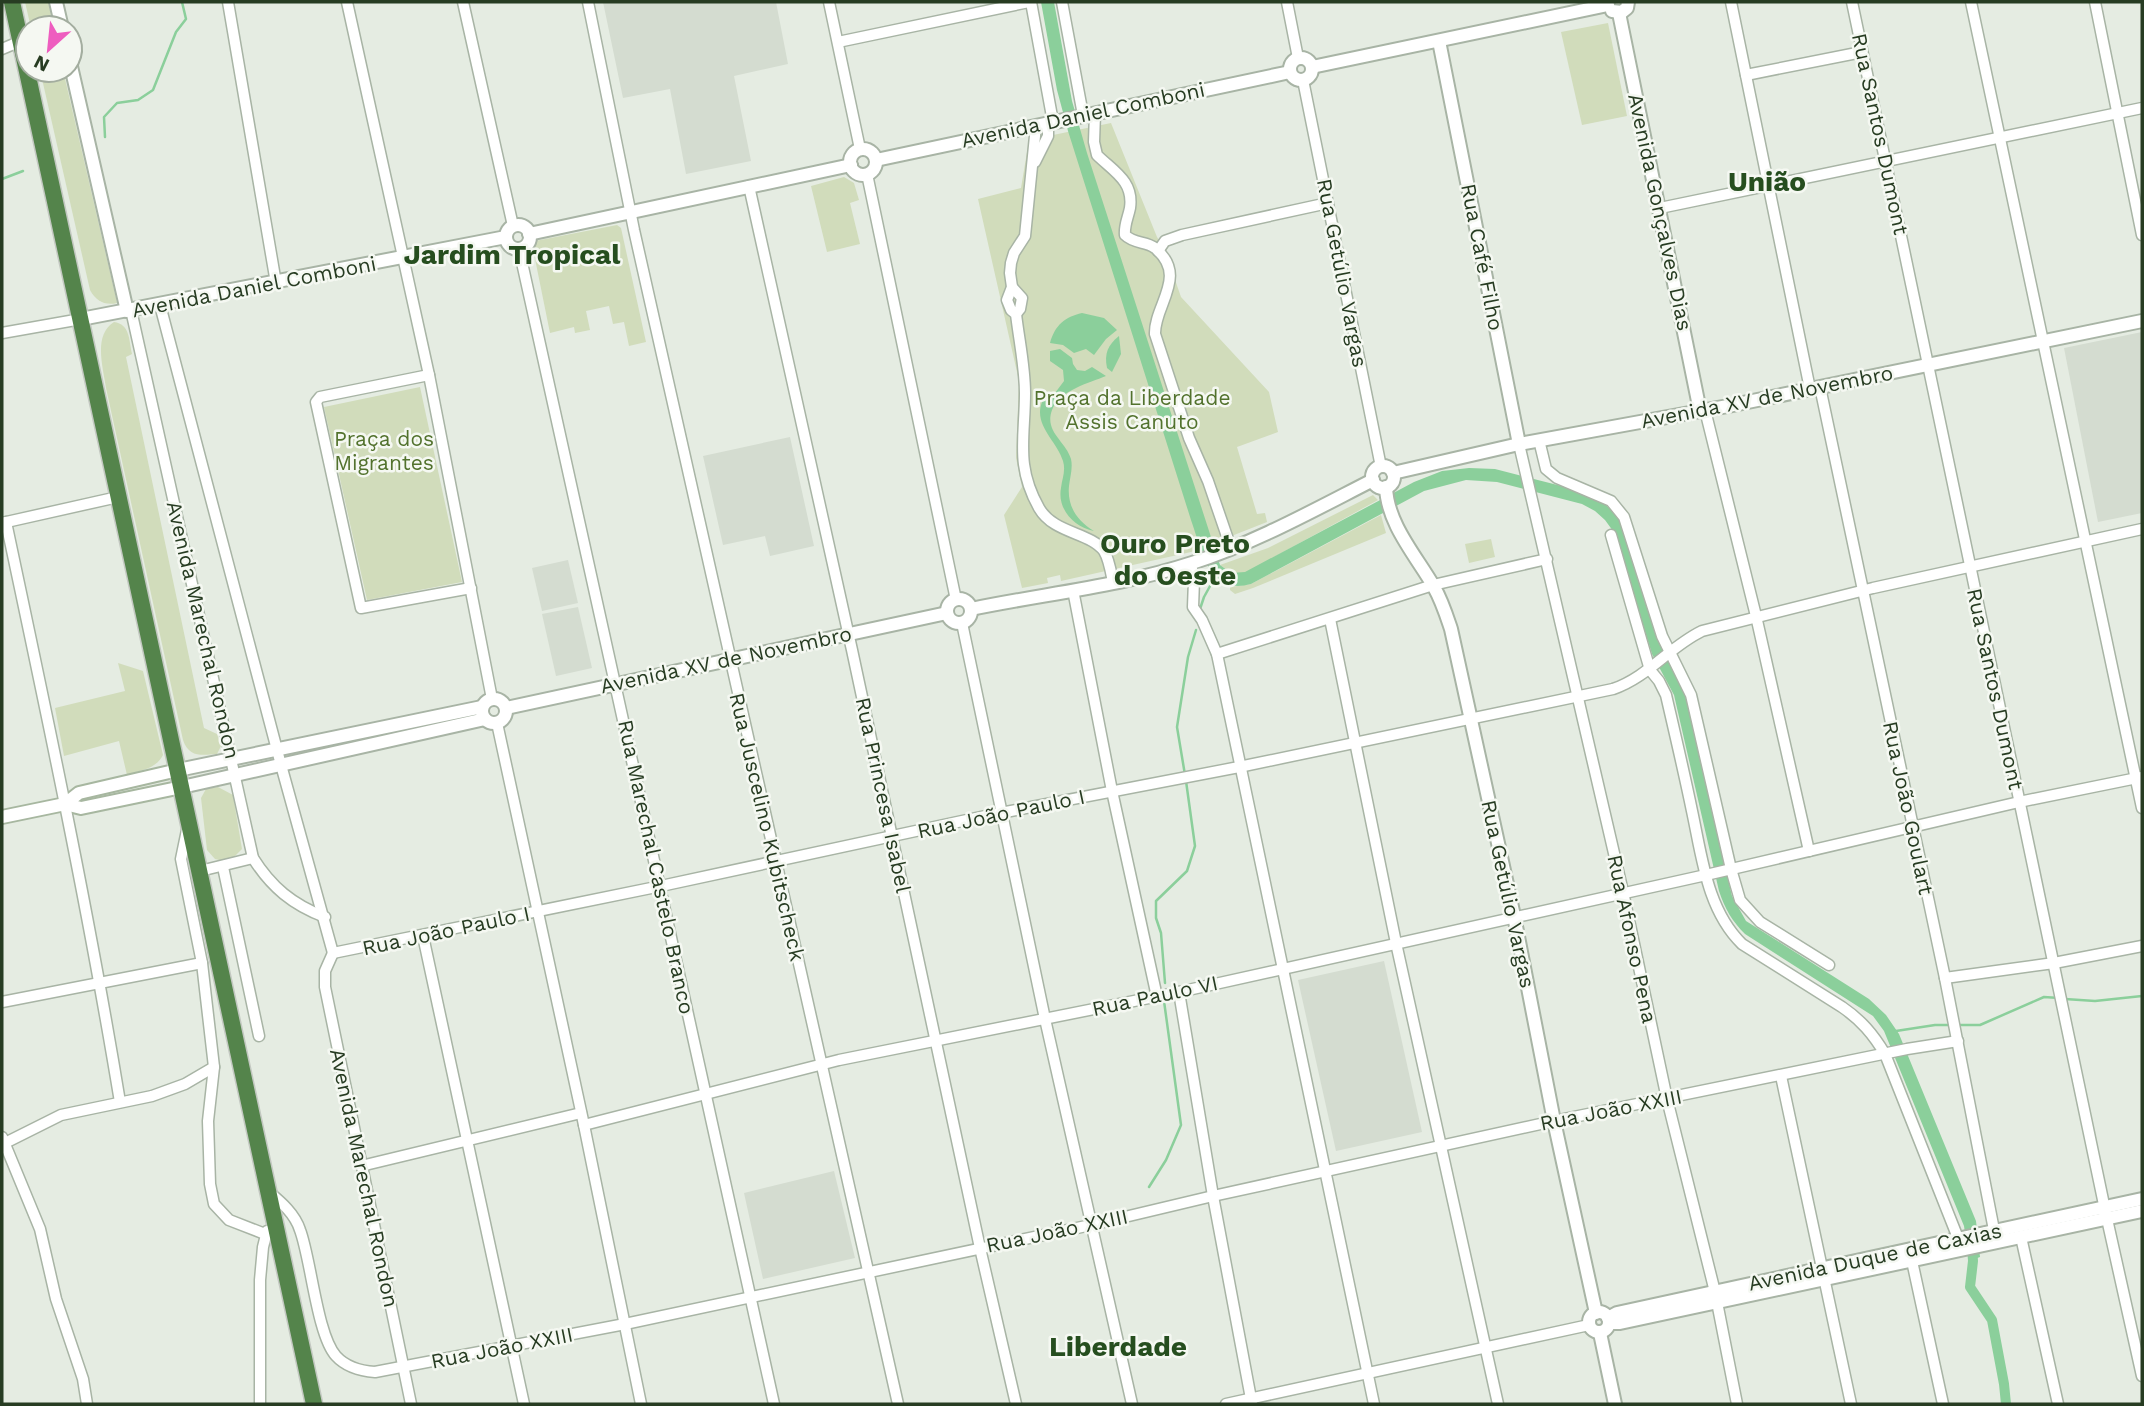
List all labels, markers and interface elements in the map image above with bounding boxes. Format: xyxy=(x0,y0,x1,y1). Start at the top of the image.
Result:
north arrow xyxy=(14,14,84,84)
street label: Rua Santos Dumont xyxy=(1847,31,1914,237)
text: N xyxy=(30,50,53,77)
street label: Avenida Daniel Comboni xyxy=(959,76,1207,153)
street label: Avenida Gonçalves Dias xyxy=(1623,91,1698,333)
district label: União xyxy=(1728,165,1806,198)
street label: Rua Getúlio Vargas xyxy=(1312,177,1373,369)
street label: Rua Café Filho xyxy=(1456,181,1509,332)
district label: Jardim Tropical xyxy=(404,238,621,271)
street label: Avenida Daniel Comboni xyxy=(130,251,378,322)
street label: Avenida XV de Novembro xyxy=(1639,360,1895,433)
park label: Praça da Liberdade Assis Canuto xyxy=(1033,385,1231,434)
park label: Praça dos Migrantes xyxy=(334,426,434,475)
street label: Avenida Marechal Rondon xyxy=(162,498,245,761)
district label: Ouro Preto do Oeste xyxy=(1100,527,1250,592)
street label: Rua Santos Dumont xyxy=(1962,586,2029,792)
street label: Avenida XV de Novembro xyxy=(598,621,854,698)
street label: Rua Juscelino Kubitscheck xyxy=(724,690,811,964)
street label: Rua Princesa Isabel xyxy=(851,695,917,896)
street label: Rua Marechal Castelo Branco xyxy=(613,717,700,1016)
street label: Rua João Goulart xyxy=(1878,719,1939,897)
street label: Rua João Paulo I xyxy=(915,784,1087,843)
street label: Rua Getúlio Vargas xyxy=(1476,798,1541,990)
street label: Rua Afonso Pena xyxy=(1602,852,1663,1026)
street label: Rua João Paulo I xyxy=(360,901,532,960)
street label: Rua Paulo VI xyxy=(1090,970,1220,1021)
street label: Avenida Marechal Rondon xyxy=(325,1046,404,1310)
street label: Rua João XXIII xyxy=(1538,1083,1684,1136)
street label: Rua João XXIII xyxy=(984,1203,1130,1258)
street label: Avenida Duque de Caxias xyxy=(1746,1217,2004,1296)
street label: Rua João XXIII xyxy=(429,1321,575,1374)
district label: Liberdade xyxy=(1049,1330,1187,1363)

